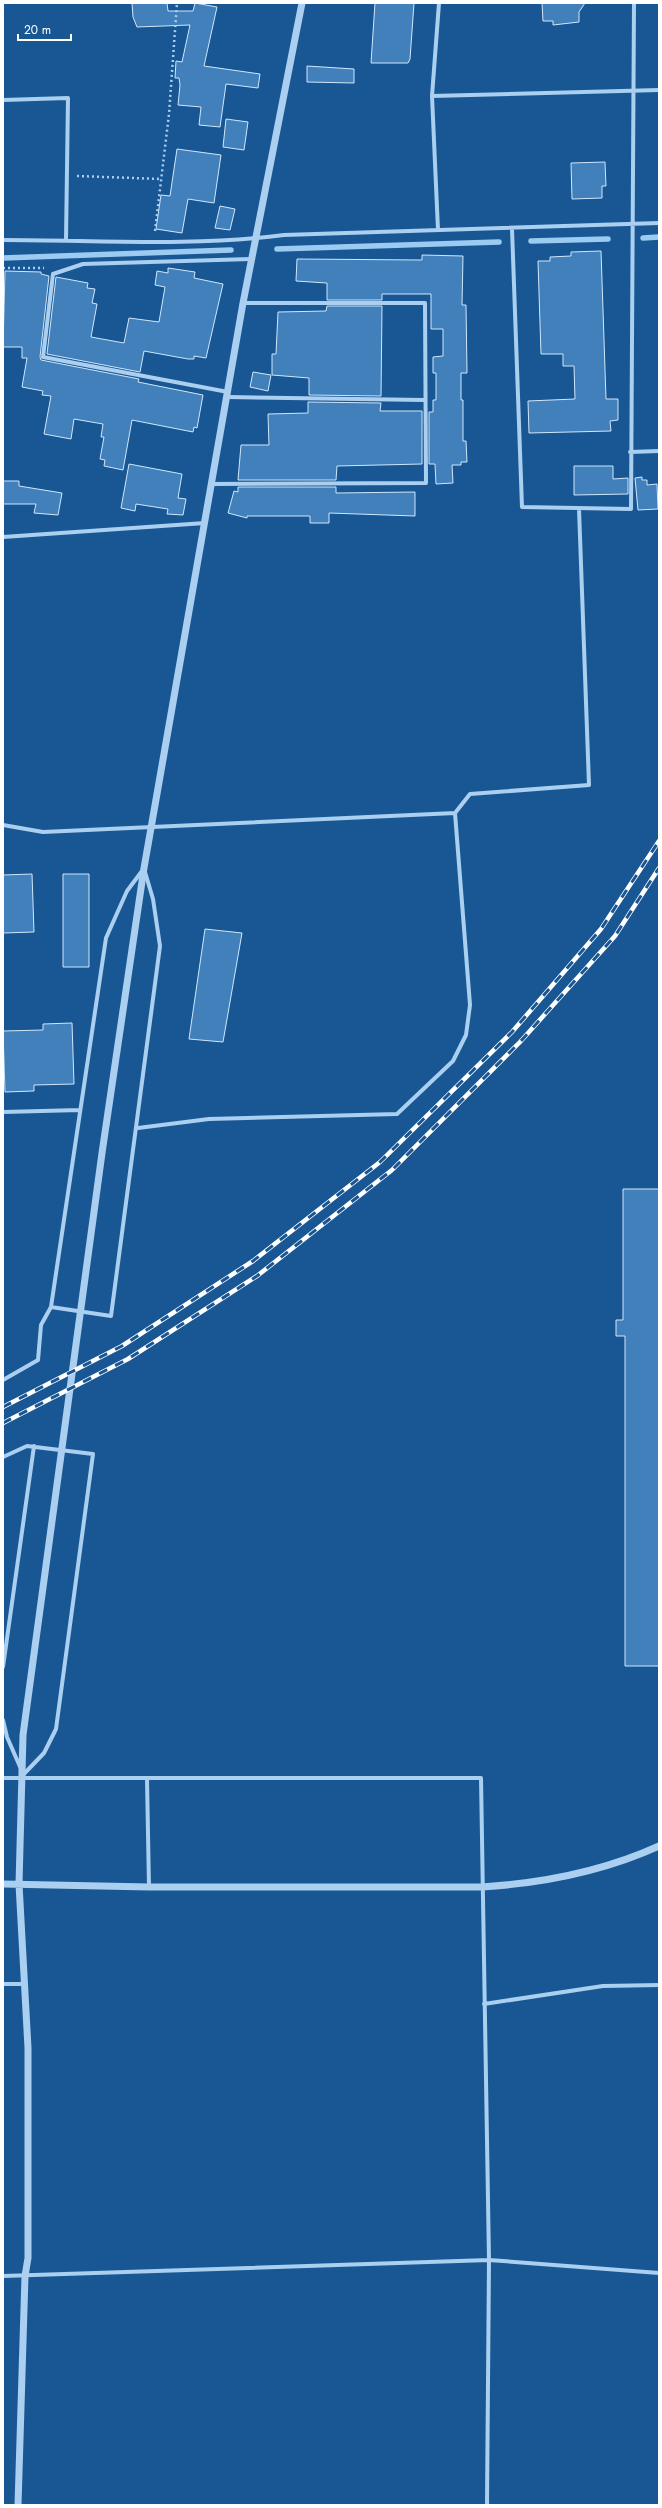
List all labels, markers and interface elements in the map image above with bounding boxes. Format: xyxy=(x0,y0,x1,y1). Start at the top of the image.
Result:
scale bar xyxy=(18,16,71,42)
text: 20 m xyxy=(24,21,51,39)

